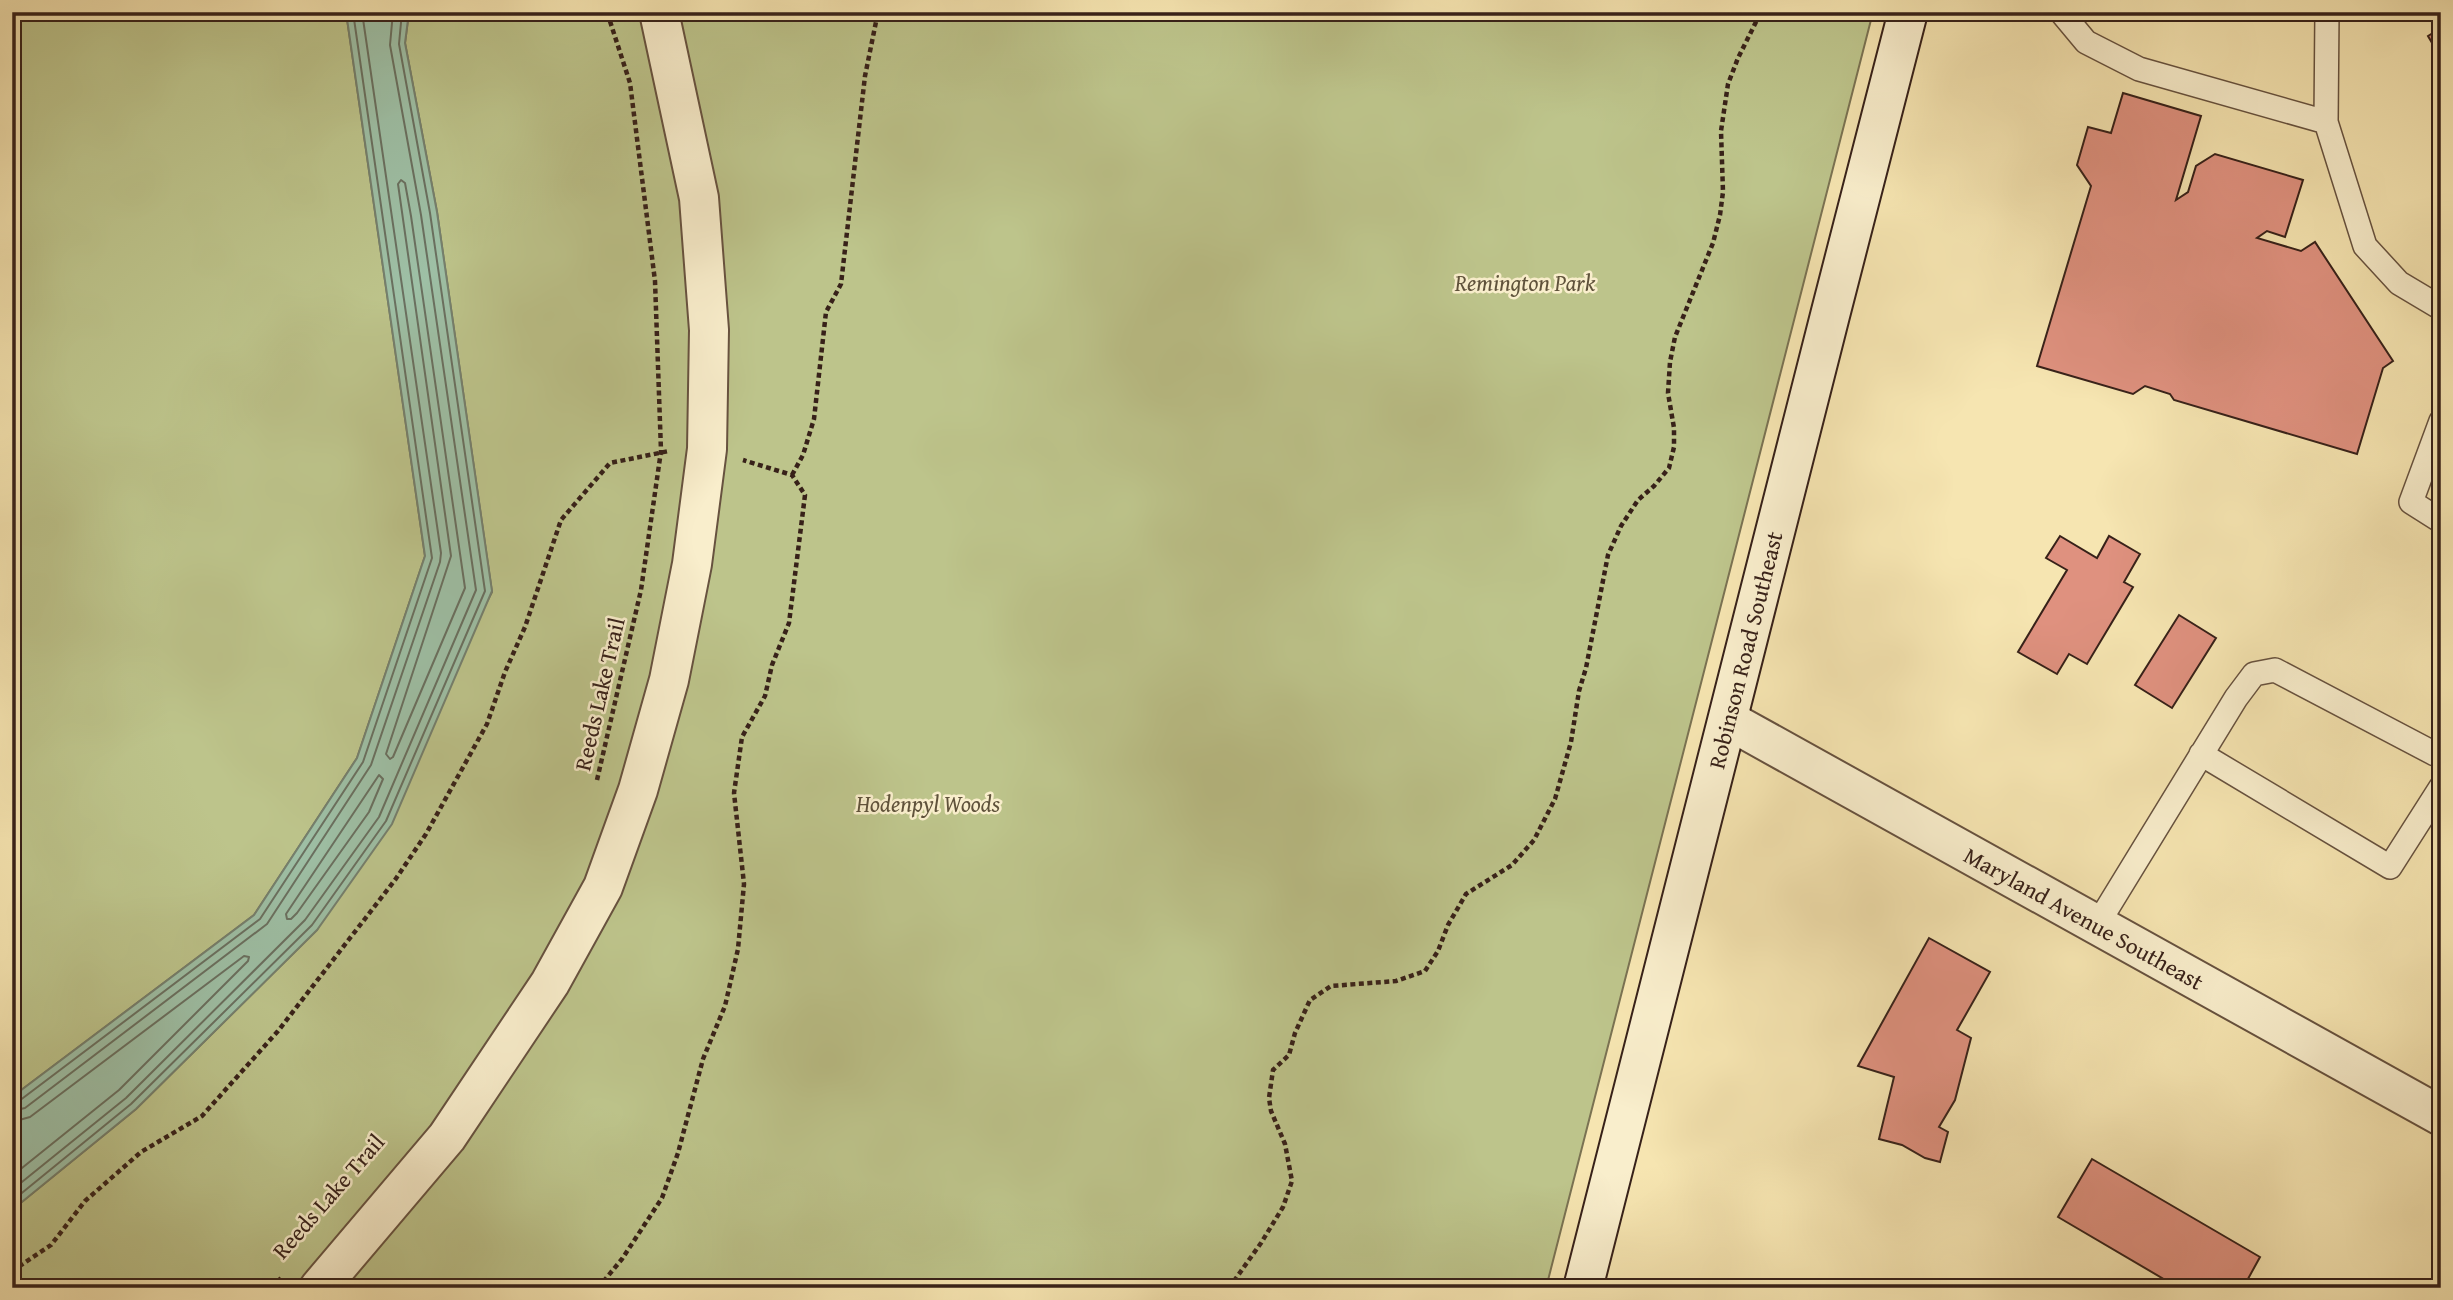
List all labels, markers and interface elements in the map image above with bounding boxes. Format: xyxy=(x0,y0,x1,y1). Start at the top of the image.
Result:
park label: Remington Park xyxy=(1454,266,1596,299)
street label: Robinson Road Southeast xyxy=(1700,528,1790,772)
street label: Reeds Lake Trail xyxy=(565,614,633,774)
park label: Hodenpyl Woods xyxy=(855,787,1001,820)
street label: Maryland Avenue Southeast xyxy=(1958,838,2210,998)
street label: Reeds Lake Trail xyxy=(264,1126,392,1266)

